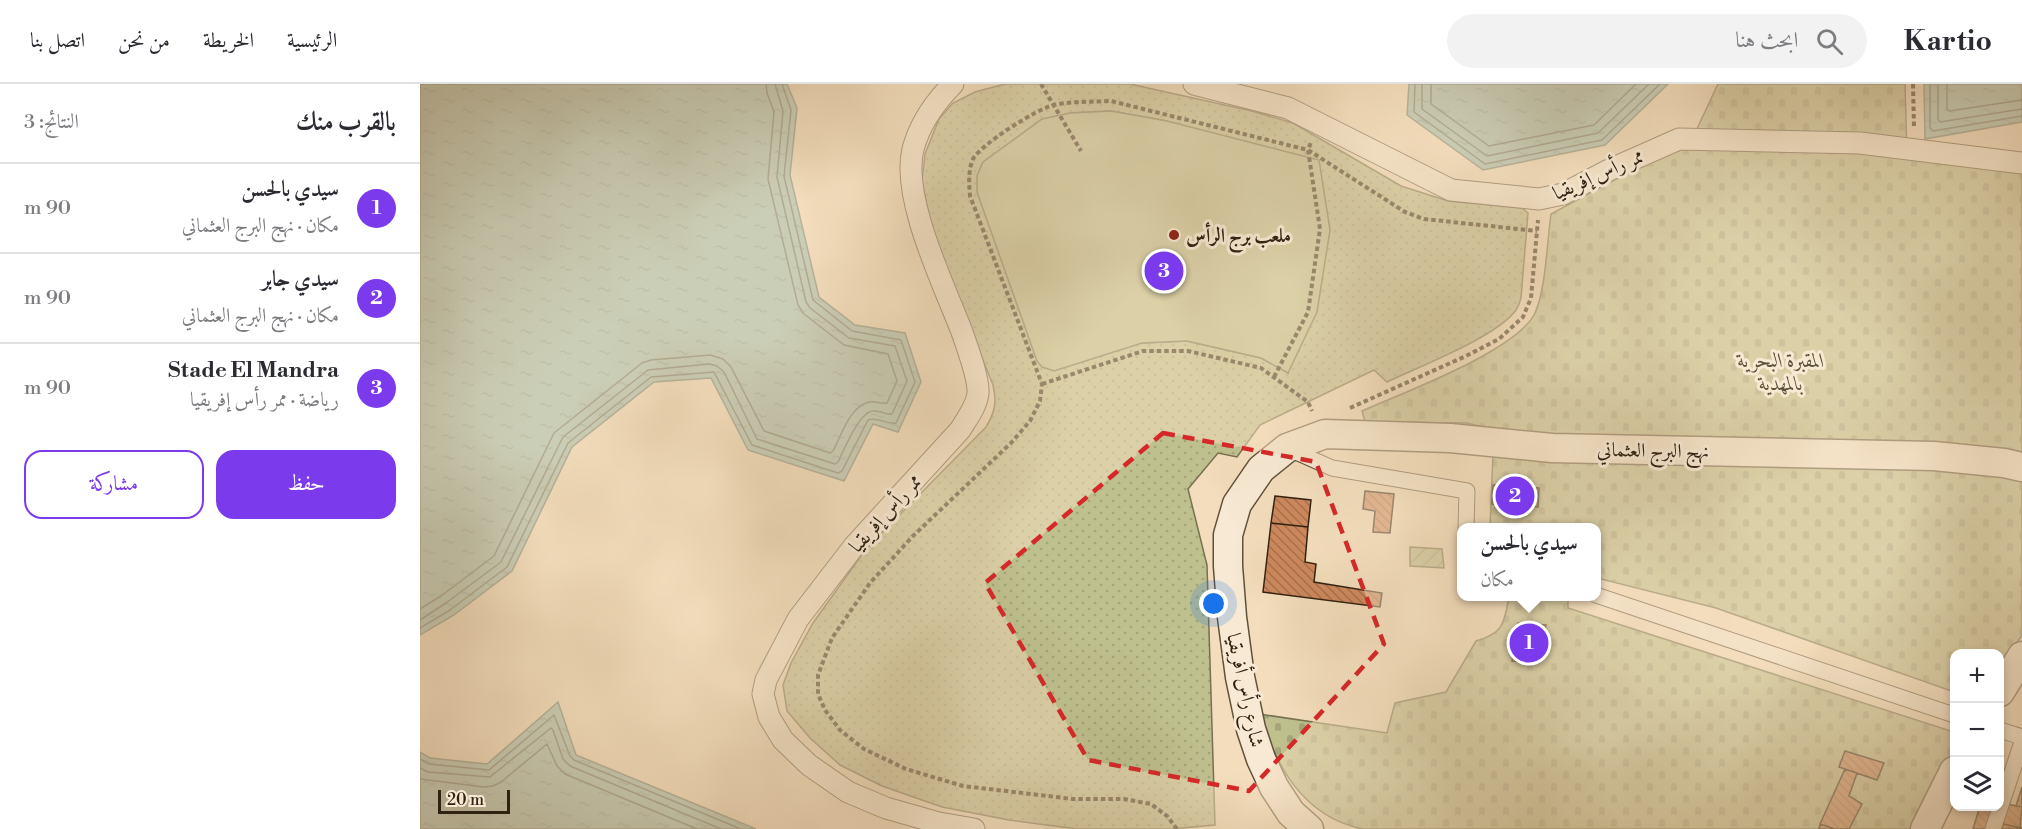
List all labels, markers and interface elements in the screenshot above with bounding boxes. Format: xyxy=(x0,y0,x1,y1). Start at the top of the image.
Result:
search box xyxy=(1447,14,1867,68)
text: Kartio xyxy=(1903,24,1992,59)
icon: search xyxy=(1813,25,1846,58)
text: ابحث هنا xyxy=(1735,27,1798,54)
text: اتصل بنا xyxy=(30,28,85,54)
text: من نحن xyxy=(118,28,170,54)
text: الخريطة xyxy=(203,28,254,54)
text: الرئيسية xyxy=(287,28,337,54)
text: بالقرب منك xyxy=(296,106,396,138)
text: النتائج: 3 xyxy=(24,110,79,135)
street label: ممر رأس إفريقيا xyxy=(1548,141,1648,207)
text: سيدي بالحسن xyxy=(241,176,339,203)
text: 90 m xyxy=(24,196,71,221)
text: 1 xyxy=(372,196,381,221)
text: مكان · نهج البرج العثماني xyxy=(182,214,339,239)
place label: ملعب برج الرأس xyxy=(1186,222,1291,254)
marker: ملعب برج الرأس xyxy=(1167,228,1181,242)
pin: 3 xyxy=(1144,248,1184,294)
text: سيدي جابر xyxy=(261,266,339,293)
text: 90 m xyxy=(24,286,71,311)
text: 2 xyxy=(370,286,383,311)
text: مكان · نهج البرج العثماني xyxy=(182,304,339,329)
park label: المقبرة البحرية بالمهدية xyxy=(1735,349,1825,397)
text: Stade El Mandra xyxy=(168,357,339,384)
text: 90 m xyxy=(24,376,71,401)
text: 3 xyxy=(370,376,383,401)
text: رياضة · ممر رأس إفريقيا xyxy=(190,388,339,413)
street label: نهج البرج العثماني xyxy=(1597,438,1709,469)
button: مشاركة xyxy=(24,450,204,519)
button: حفظ xyxy=(216,450,396,519)
street label: ممر رأس إفريقيا xyxy=(842,468,928,558)
pin: 2 xyxy=(1496,474,1534,518)
popup xyxy=(1457,523,1601,601)
text: سيدي بالحسن xyxy=(1480,530,1578,557)
text: مكان xyxy=(1480,568,1514,593)
your location xyxy=(1199,589,1228,618)
pin: 1 xyxy=(1510,620,1548,666)
street label: شارع رأس أفريقيا xyxy=(1216,630,1272,751)
map controls xyxy=(1950,649,2004,811)
button: + xyxy=(1950,649,2004,703)
button: − xyxy=(1950,703,2004,757)
button: layers xyxy=(1950,757,2004,811)
scale bar xyxy=(438,787,510,814)
text: 20 m xyxy=(447,790,484,810)

